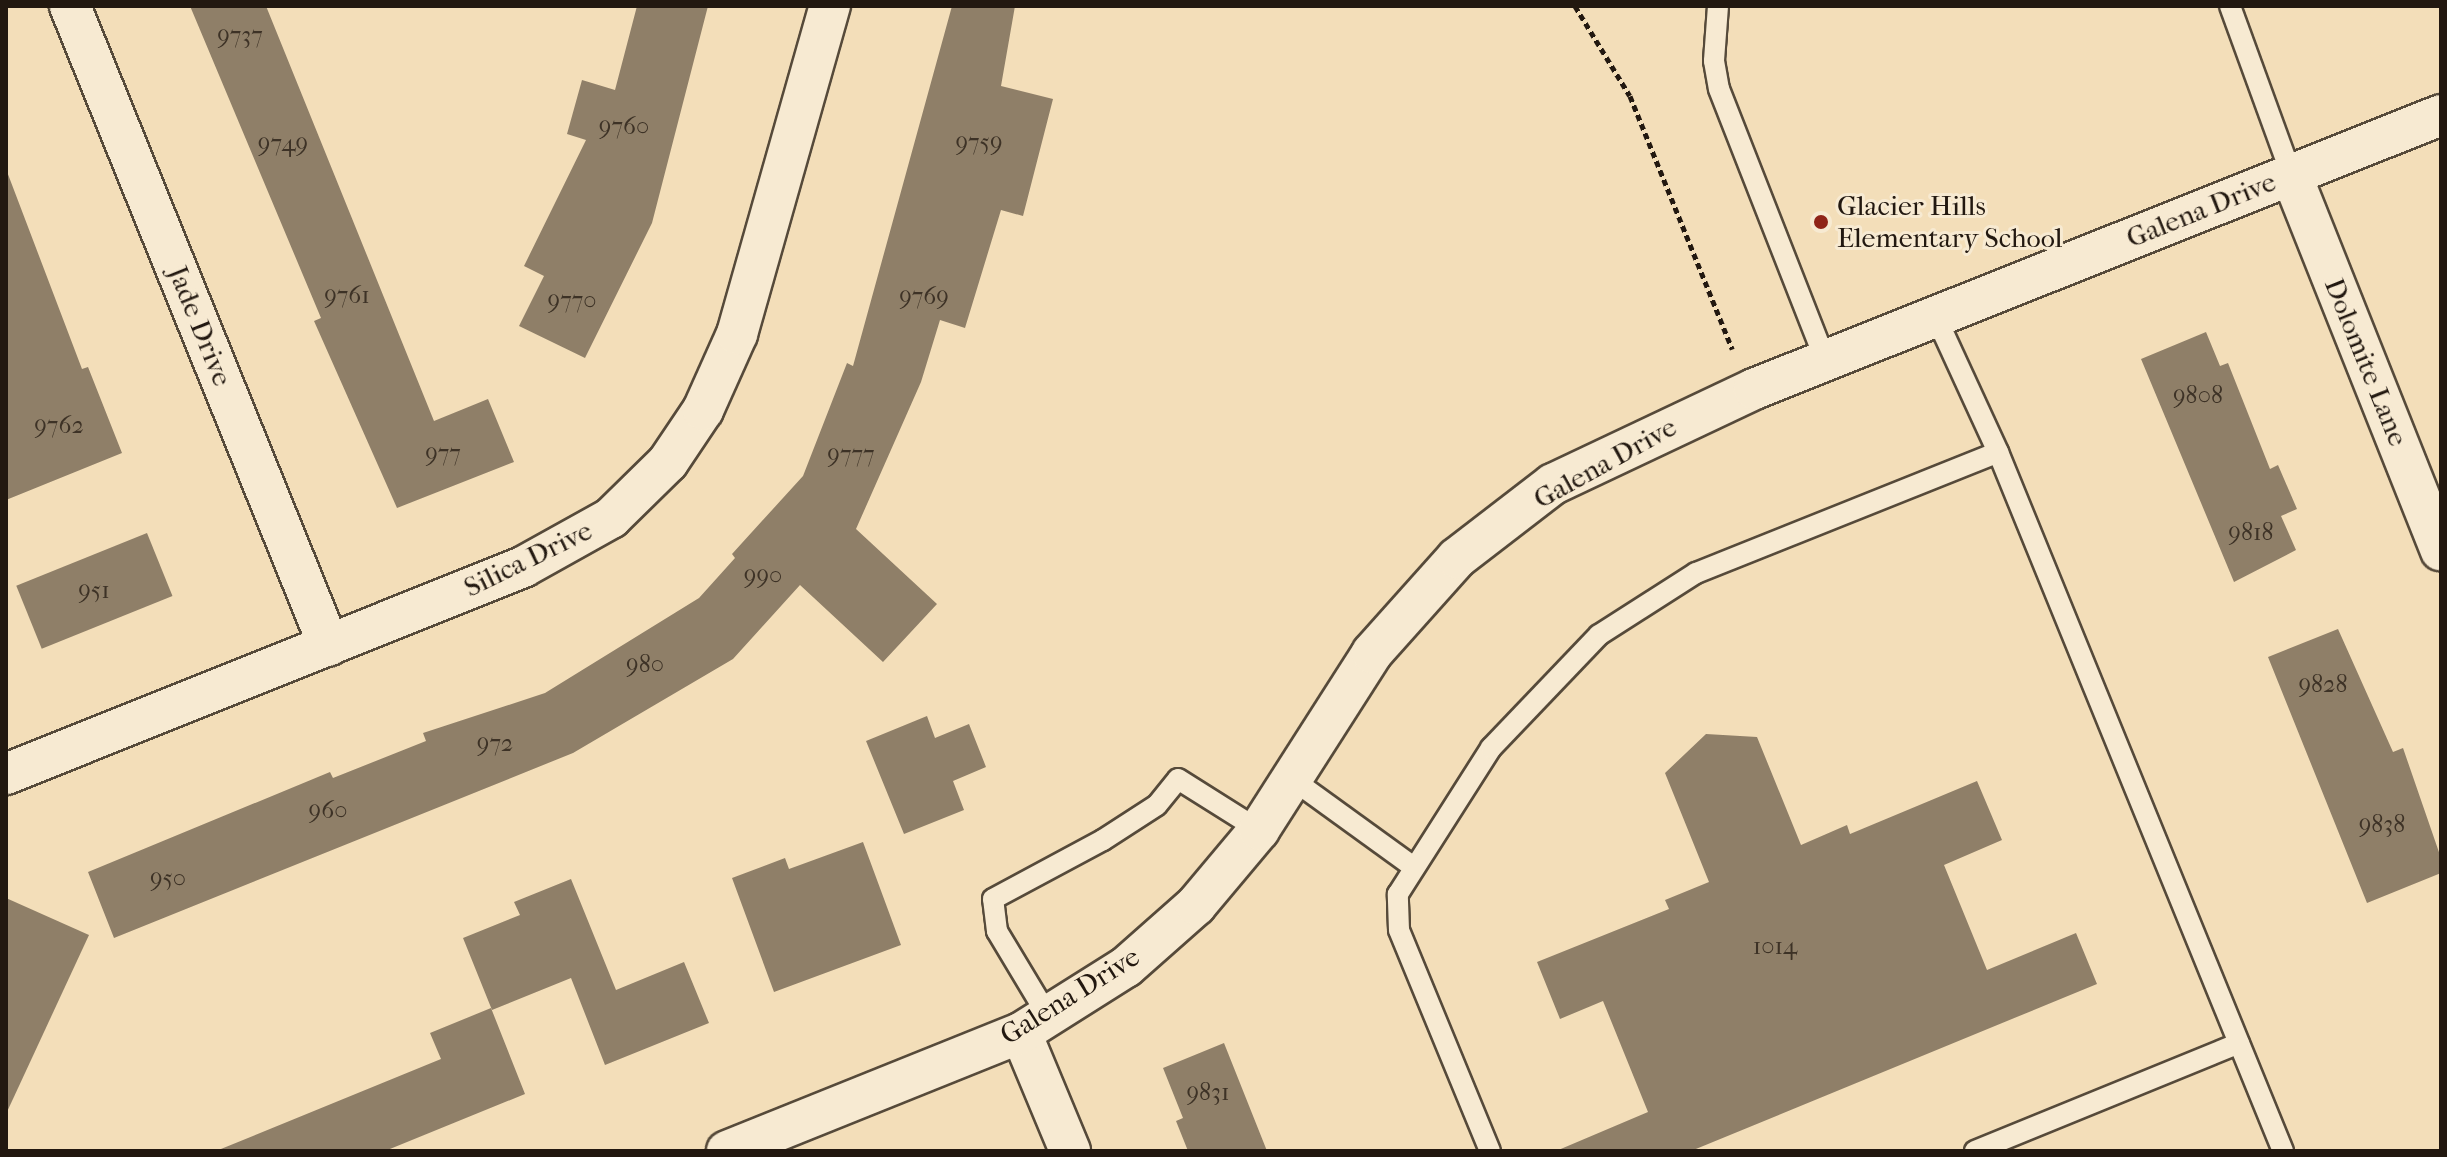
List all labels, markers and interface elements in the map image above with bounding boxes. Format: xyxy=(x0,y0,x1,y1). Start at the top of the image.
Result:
house number: 9737 xyxy=(217,22,263,50)
house number: 9760 xyxy=(599,113,649,141)
house number: 9759 xyxy=(955,129,1003,157)
house number: 9749 xyxy=(258,130,308,158)
street label: Galena Drive xyxy=(2122,165,2280,255)
place label: Glacier Hills Elementary School xyxy=(1837,189,2063,255)
marker: Glacier Hills Elementary School xyxy=(1812,213,1830,231)
street label: Jade Drive xyxy=(161,261,239,391)
street label: Dolomite Lane xyxy=(2317,273,2415,451)
house number: 9761 xyxy=(324,282,370,310)
house number: 9769 xyxy=(899,283,949,311)
house number: 9770 xyxy=(548,287,596,315)
house number: 9808 xyxy=(2173,382,2223,410)
street label: Galena Drive xyxy=(1528,410,1682,516)
house number: 9762 xyxy=(34,412,84,440)
house number: 977 xyxy=(425,440,461,468)
house number: 9777 xyxy=(827,441,875,469)
street label: Silica Drive xyxy=(459,514,597,604)
house number: 9818 xyxy=(2228,519,2274,547)
house number: 990 xyxy=(744,562,782,590)
house number: 951 xyxy=(78,577,110,605)
house number: 980 xyxy=(626,651,664,679)
house number: 9828 xyxy=(2298,671,2348,699)
house number: 972 xyxy=(477,730,513,758)
house number: 960 xyxy=(309,797,347,825)
house number: 9838 xyxy=(2359,811,2405,839)
house number: 950 xyxy=(150,865,186,893)
house number: 1014 xyxy=(1753,933,1797,961)
street label: Galena Drive xyxy=(994,940,1146,1052)
house number: 9831 xyxy=(1186,1079,1230,1107)

